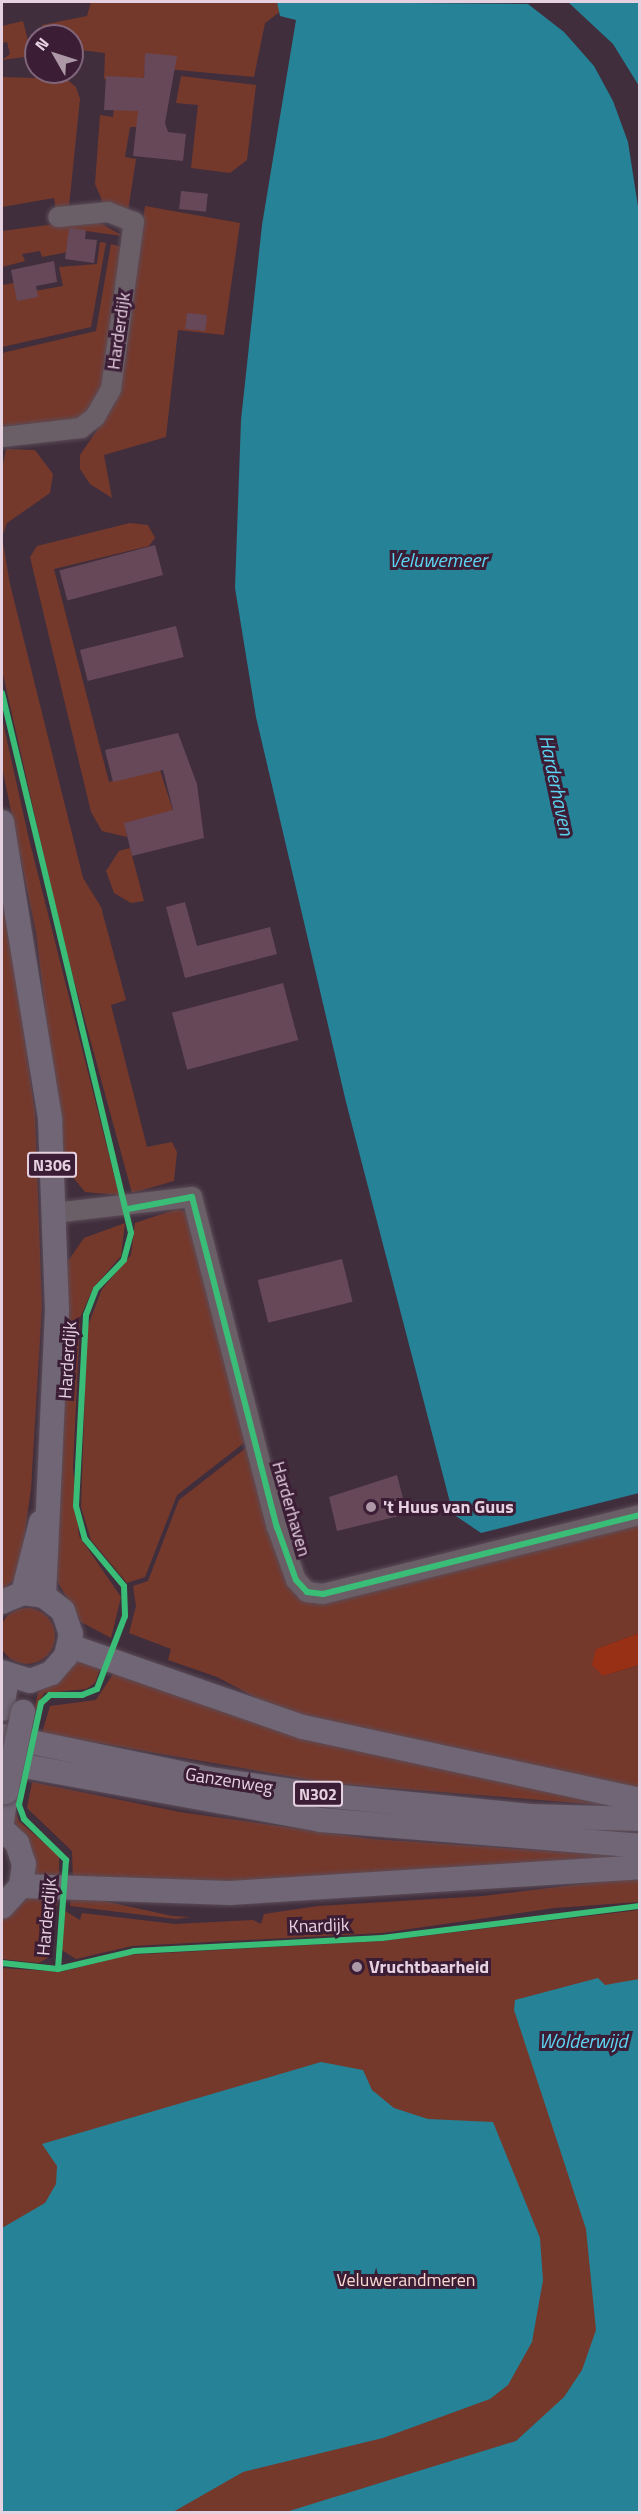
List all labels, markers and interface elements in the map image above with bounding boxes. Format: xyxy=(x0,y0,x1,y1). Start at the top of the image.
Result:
north arrow xyxy=(24,24,84,84)
text: N xyxy=(29,32,54,56)
street label: Harderdijk xyxy=(103,291,135,371)
water label: Veluwemeer xyxy=(389,547,487,571)
water label: Harderhaven xyxy=(535,733,579,837)
road number: N306 xyxy=(26,1152,78,1178)
street label: Harderdijk xyxy=(55,1320,81,1400)
street label: Harderhaven xyxy=(267,1459,315,1559)
place label: 't Huus van Guus xyxy=(383,1496,514,1518)
marker: 't Huus van Guus xyxy=(364,1500,378,1514)
street label: Ganzenweg xyxy=(184,1763,274,1799)
road number: N302 xyxy=(292,1781,344,1807)
street label: Harderdijk xyxy=(33,1877,61,1957)
street label: Knardijk xyxy=(288,1914,350,1938)
place label: Vruchtbaarheid xyxy=(369,1956,489,1978)
marker: Vruchtbaarheid xyxy=(350,1960,364,1974)
water label: Wolderwijd xyxy=(539,2028,627,2052)
park label: Veluwerandmeren xyxy=(337,2269,475,2291)

